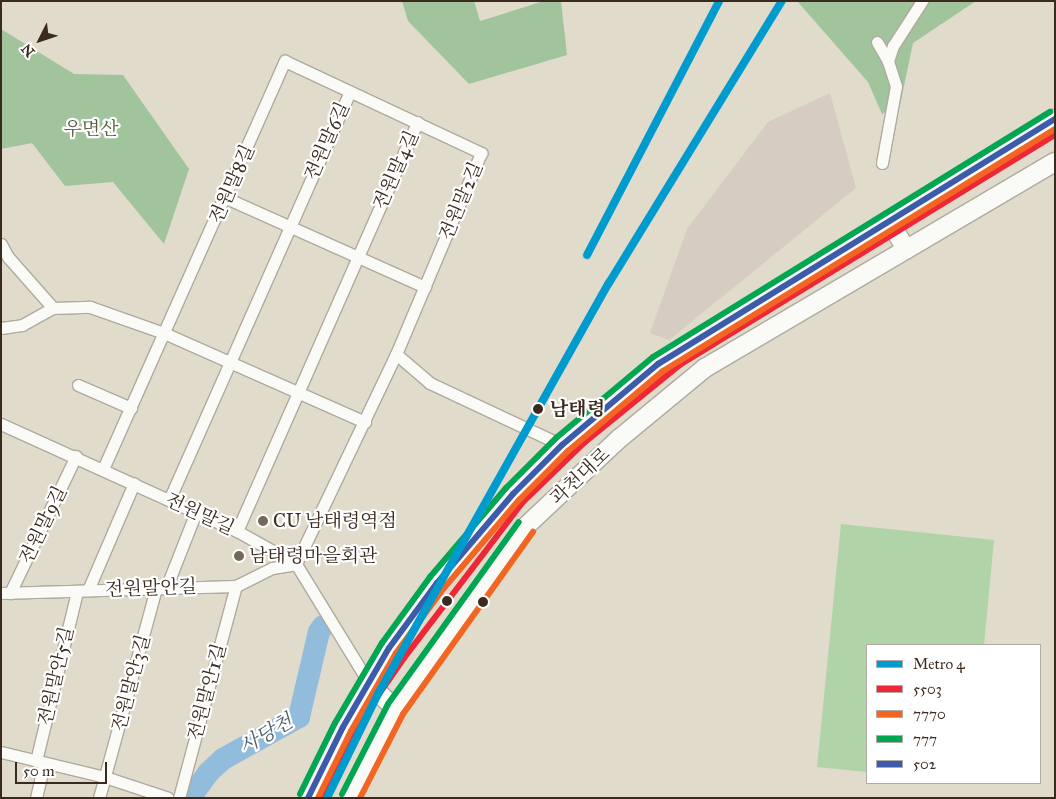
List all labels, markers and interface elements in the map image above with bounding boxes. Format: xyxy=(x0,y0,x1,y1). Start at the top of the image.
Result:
north arrow xyxy=(15,15,65,65)
text: N xyxy=(18,40,39,60)
street label: 전원말6길 xyxy=(300,98,354,184)
park label: 우면산 xyxy=(63,118,119,140)
street label: 전원말4길 xyxy=(369,127,423,213)
street label: 전원말8길 xyxy=(205,141,259,227)
street label: 전원말2길 xyxy=(434,158,488,244)
place label: 남태령 xyxy=(550,398,605,420)
marker: 남태령 xyxy=(529,400,547,418)
street label: 과천대로 xyxy=(545,443,615,509)
street label: 전원말9길 xyxy=(14,482,72,568)
street label: 전원말길 xyxy=(162,488,238,540)
place label: CU 남태령역점 xyxy=(273,510,397,532)
marker: CU 남태령역점 xyxy=(257,515,269,527)
place label: 남태령마을회관 xyxy=(249,545,377,567)
marker: 남태령마을회관 xyxy=(233,550,245,562)
street label: 전원말안길 xyxy=(105,575,197,601)
unlabelled marker xyxy=(442,596,452,606)
unlabelled marker xyxy=(478,597,488,607)
street label: 전원말안5길 xyxy=(34,624,78,728)
street label: 전원말안3길 xyxy=(107,632,155,734)
street label: 전원말안1길 xyxy=(183,641,231,743)
legend xyxy=(866,644,1041,784)
text: Metro 4 xyxy=(913,655,965,673)
text: 5503 xyxy=(913,680,942,698)
text: 7770 xyxy=(913,705,946,723)
water label: 사당천 xyxy=(235,709,297,759)
text: 777 xyxy=(913,730,937,748)
scale bar xyxy=(18,752,110,784)
text: 502 xyxy=(913,755,936,773)
text: 50 m xyxy=(23,762,55,780)

